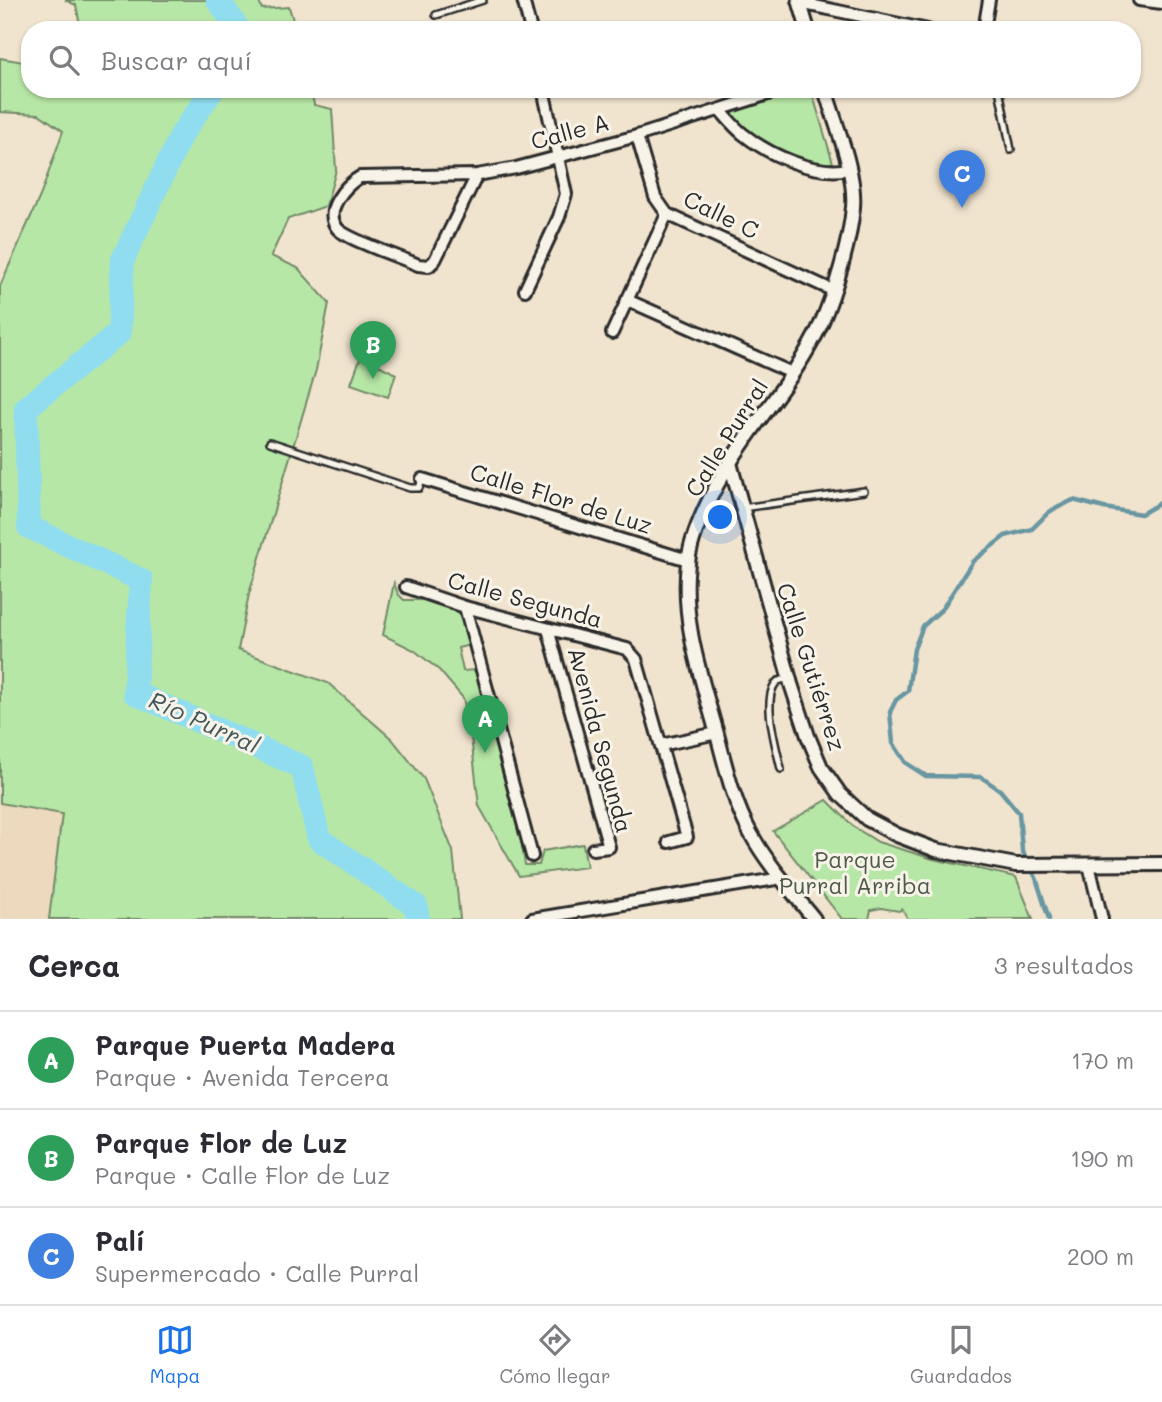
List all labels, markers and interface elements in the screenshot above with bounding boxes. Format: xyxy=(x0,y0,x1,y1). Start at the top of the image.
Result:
search box xyxy=(21,21,1141,98)
icon: search xyxy=(45,41,83,79)
text: Buscar aquí xyxy=(101,43,252,77)
street label: Calle A xyxy=(527,106,612,156)
pin: C xyxy=(939,150,985,208)
street label: Calle C xyxy=(679,183,764,245)
pin: B xyxy=(350,321,396,379)
street label: Calle Purral xyxy=(678,373,774,502)
street label: Calle Flor de Luz xyxy=(467,456,656,540)
your location xyxy=(703,500,737,534)
street label: Calle Segunda xyxy=(445,564,606,634)
street label: Calle Gutiérrez xyxy=(771,579,853,755)
street label: Avenida Segunda xyxy=(562,644,640,836)
water label: Río Purral xyxy=(145,684,265,760)
pin: A xyxy=(462,695,508,753)
park label: Parque Purral Arriba xyxy=(779,844,931,900)
text: Cerca xyxy=(28,945,120,985)
text: 3 resultados xyxy=(994,950,1134,980)
text: Parque Puerta Madera xyxy=(95,1028,396,1062)
text: A xyxy=(43,1045,59,1075)
text: 170 m xyxy=(1071,1045,1134,1075)
text: Parque · Avenida Tercera xyxy=(95,1062,390,1092)
text: Parque Flor de Luz xyxy=(95,1126,347,1160)
text: B xyxy=(43,1143,59,1173)
text: 190 m xyxy=(1070,1143,1134,1173)
text: Parque · Calle Flor de Luz xyxy=(95,1160,390,1190)
text: Palí xyxy=(95,1224,145,1258)
text: C xyxy=(42,1241,60,1271)
text: 200 m xyxy=(1067,1241,1134,1271)
text: Supermercado · Calle Purral xyxy=(95,1258,419,1288)
tab: Mapa xyxy=(150,1321,200,1388)
tab: Cómo llegar xyxy=(500,1321,611,1388)
tab: Guardados xyxy=(910,1321,1012,1388)

